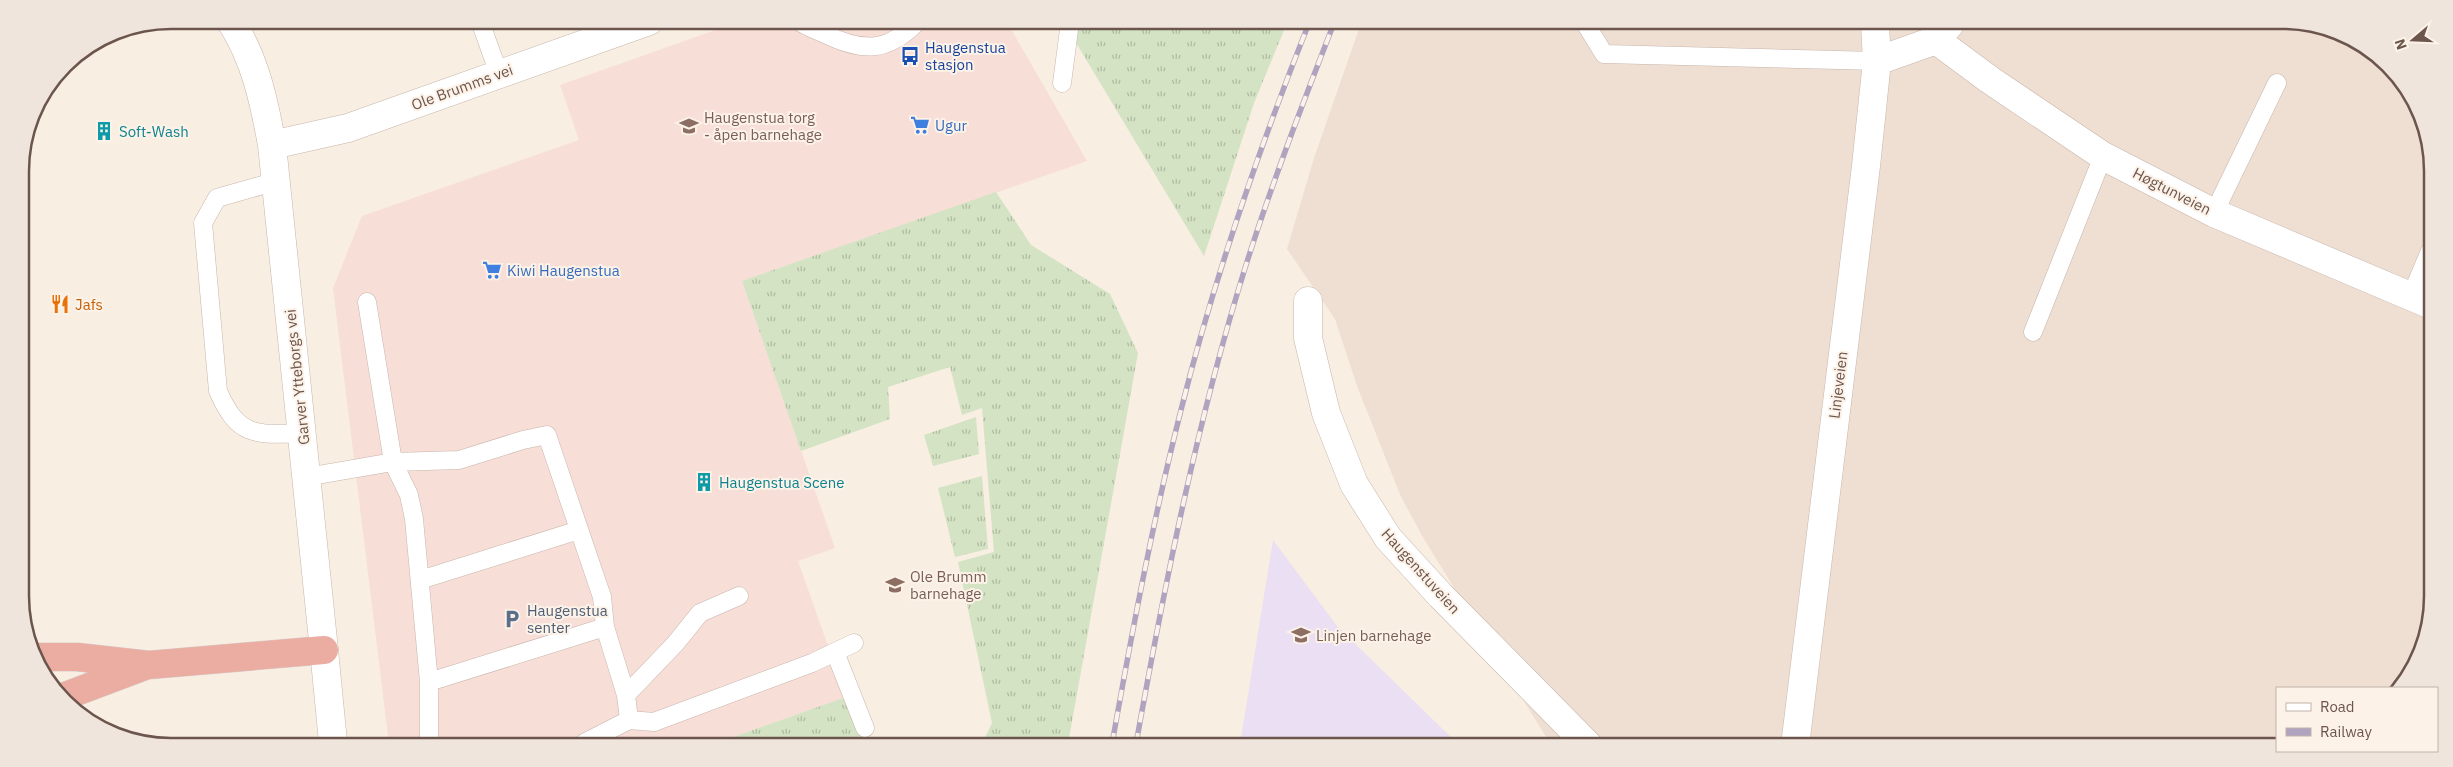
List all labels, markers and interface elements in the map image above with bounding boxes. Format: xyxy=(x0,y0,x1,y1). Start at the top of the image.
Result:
north arrow xyxy=(2388,15,2438,65)
text: N xyxy=(2391,37,2411,52)
place label: Haugenstua stasjon xyxy=(925,38,1006,74)
bus stop icon: Haugenstua stasjon xyxy=(899,45,921,67)
street label: Ole Brumms vei xyxy=(409,60,515,114)
place label: Haugenstua torg - åpen barnehage xyxy=(704,108,822,144)
supermarket icon: Ugur xyxy=(909,114,931,136)
school or university icon: Haugenstua torg - åpen barnehage xyxy=(678,115,700,137)
place label: Ugur xyxy=(935,116,967,135)
building icon: Soft-Wash xyxy=(93,120,115,142)
place label: Soft-Wash xyxy=(119,122,189,141)
street label: Høgtunveien xyxy=(2130,163,2214,219)
supermarket icon: Kiwi Haugenstua xyxy=(481,259,503,281)
place label: Kiwi Haugenstua xyxy=(507,261,620,280)
restaurant icon: Jafs xyxy=(49,293,71,315)
place label: Jafs xyxy=(75,295,103,314)
street label: Garver Ytteborgs vei xyxy=(280,308,314,446)
street label: Linjeveien xyxy=(1824,350,1852,420)
building icon: Haugenstua Scene xyxy=(693,471,715,493)
place label: Haugenstua Scene xyxy=(719,473,844,492)
street label: Haugenstuveien xyxy=(1378,524,1464,618)
place label: Ole Brumm barnehage xyxy=(910,567,987,603)
school or university icon: Ole Brumm barnehage xyxy=(884,574,906,596)
place label: Haugenstua senter xyxy=(527,601,608,637)
parking icon: Haugenstua senter xyxy=(501,608,523,630)
school or university icon: Linjen barnehage xyxy=(1290,624,1312,646)
place label: Linjen barnehage xyxy=(1316,626,1431,645)
legend xyxy=(2276,687,2438,752)
text: Road xyxy=(2320,697,2355,716)
text: Railway xyxy=(2320,722,2373,741)

